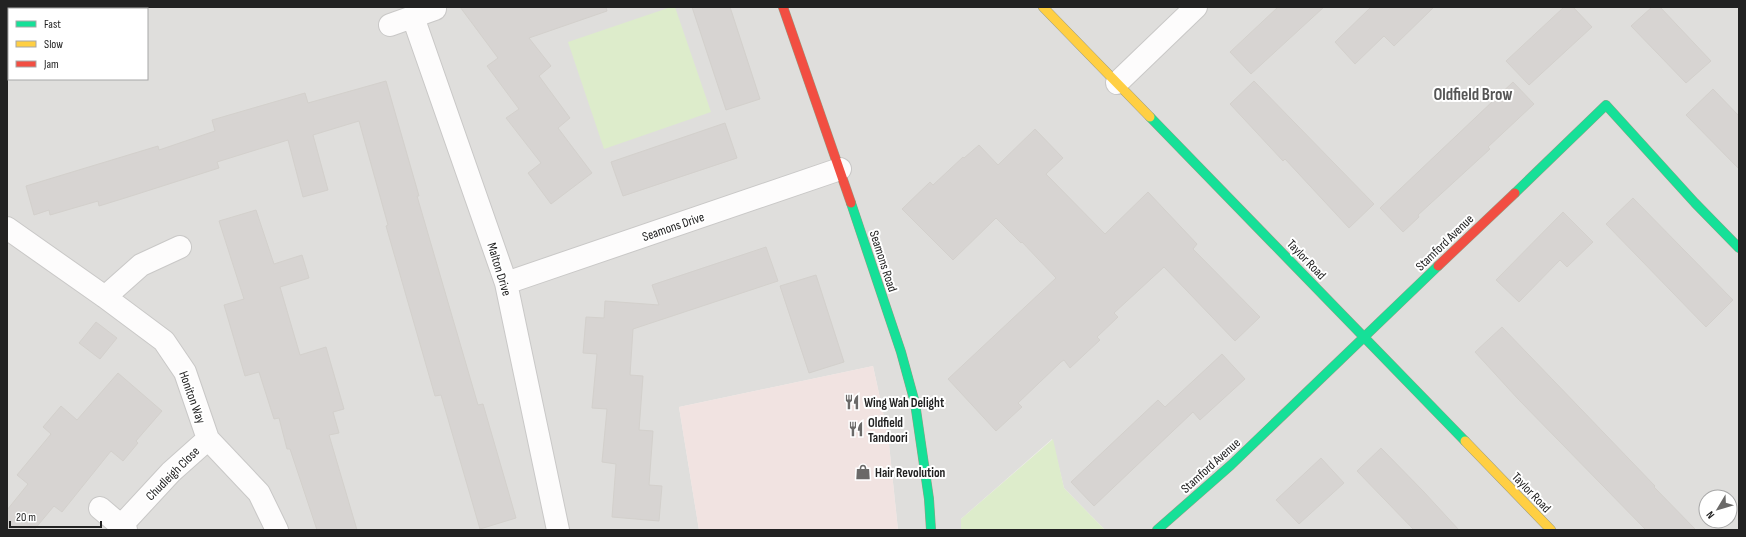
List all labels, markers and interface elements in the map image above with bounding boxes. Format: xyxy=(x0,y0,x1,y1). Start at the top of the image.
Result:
legend xyxy=(8,8,148,80)
text: Fast xyxy=(44,17,61,32)
text: Slow xyxy=(44,37,63,52)
text: Jam xyxy=(43,57,59,72)
district label: Oldfield Brow xyxy=(1433,85,1513,105)
street label: Seamons Drive xyxy=(640,209,706,245)
street label: Stamford Avenue xyxy=(1412,211,1477,274)
street label: Seamons Road xyxy=(866,229,900,294)
street label: Taylor Road xyxy=(1283,236,1329,283)
street label: Malton Drive xyxy=(483,241,515,298)
street label: Honiton Way xyxy=(175,369,209,426)
restaurant icon: Wing Wah Delight xyxy=(843,393,861,411)
place label: Wing Wah Delight xyxy=(864,395,945,411)
place label: Oldfield Tandoori xyxy=(868,415,908,446)
restaurant icon: Oldfield Tandoori xyxy=(847,420,865,438)
street label: Stamford Avenue xyxy=(1178,435,1244,497)
street label: Chudleigh Close xyxy=(142,443,203,504)
shop icon: Hair Revolution xyxy=(854,463,872,481)
place label: Hair Revolution xyxy=(875,465,946,481)
street label: Taylor Road xyxy=(1508,469,1554,516)
north arrow xyxy=(1698,489,1738,529)
scale bar xyxy=(10,503,101,529)
text: N xyxy=(1704,508,1717,521)
text: 20 m xyxy=(16,510,36,525)

